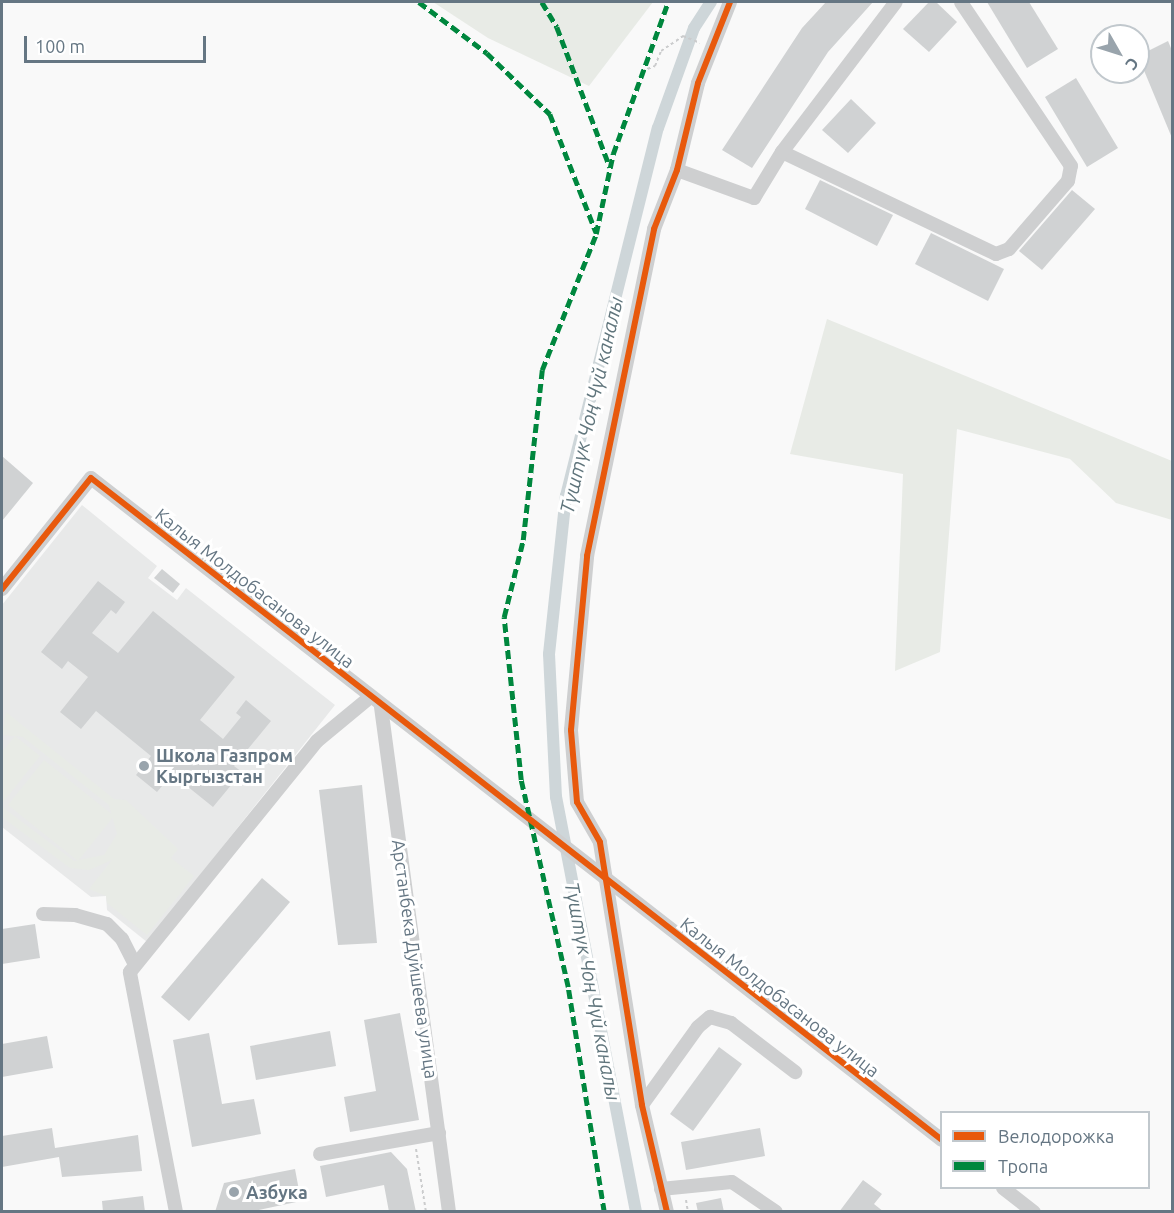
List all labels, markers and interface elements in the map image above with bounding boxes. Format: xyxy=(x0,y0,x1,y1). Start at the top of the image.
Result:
scale bar xyxy=(27,24,208,62)
north arrow xyxy=(1090,24,1150,84)
text: 100 m xyxy=(35,36,85,56)
text: С xyxy=(1122,54,1143,74)
water label: Түштүк Чоң Чүй каналы xyxy=(554,294,628,516)
street label: Калыя Молдобасанова улица xyxy=(151,504,359,672)
place label: Школа Газпром Кыргызстан xyxy=(156,745,293,788)
marker: Школа Газпром Кыргызстан xyxy=(137,759,151,773)
street label: Арстанбека Дуйшеева улица xyxy=(388,838,442,1080)
water label: Түштүк Чоң Чүй каналы xyxy=(560,880,626,1102)
street label: Калыя Молдобасанова улица xyxy=(676,913,884,1081)
legend xyxy=(940,1111,1150,1189)
text: Велодорожка xyxy=(998,1126,1114,1146)
text: Тропа xyxy=(998,1156,1048,1176)
place label: Азбука xyxy=(246,1181,308,1203)
marker: Азбука xyxy=(227,1185,241,1199)

